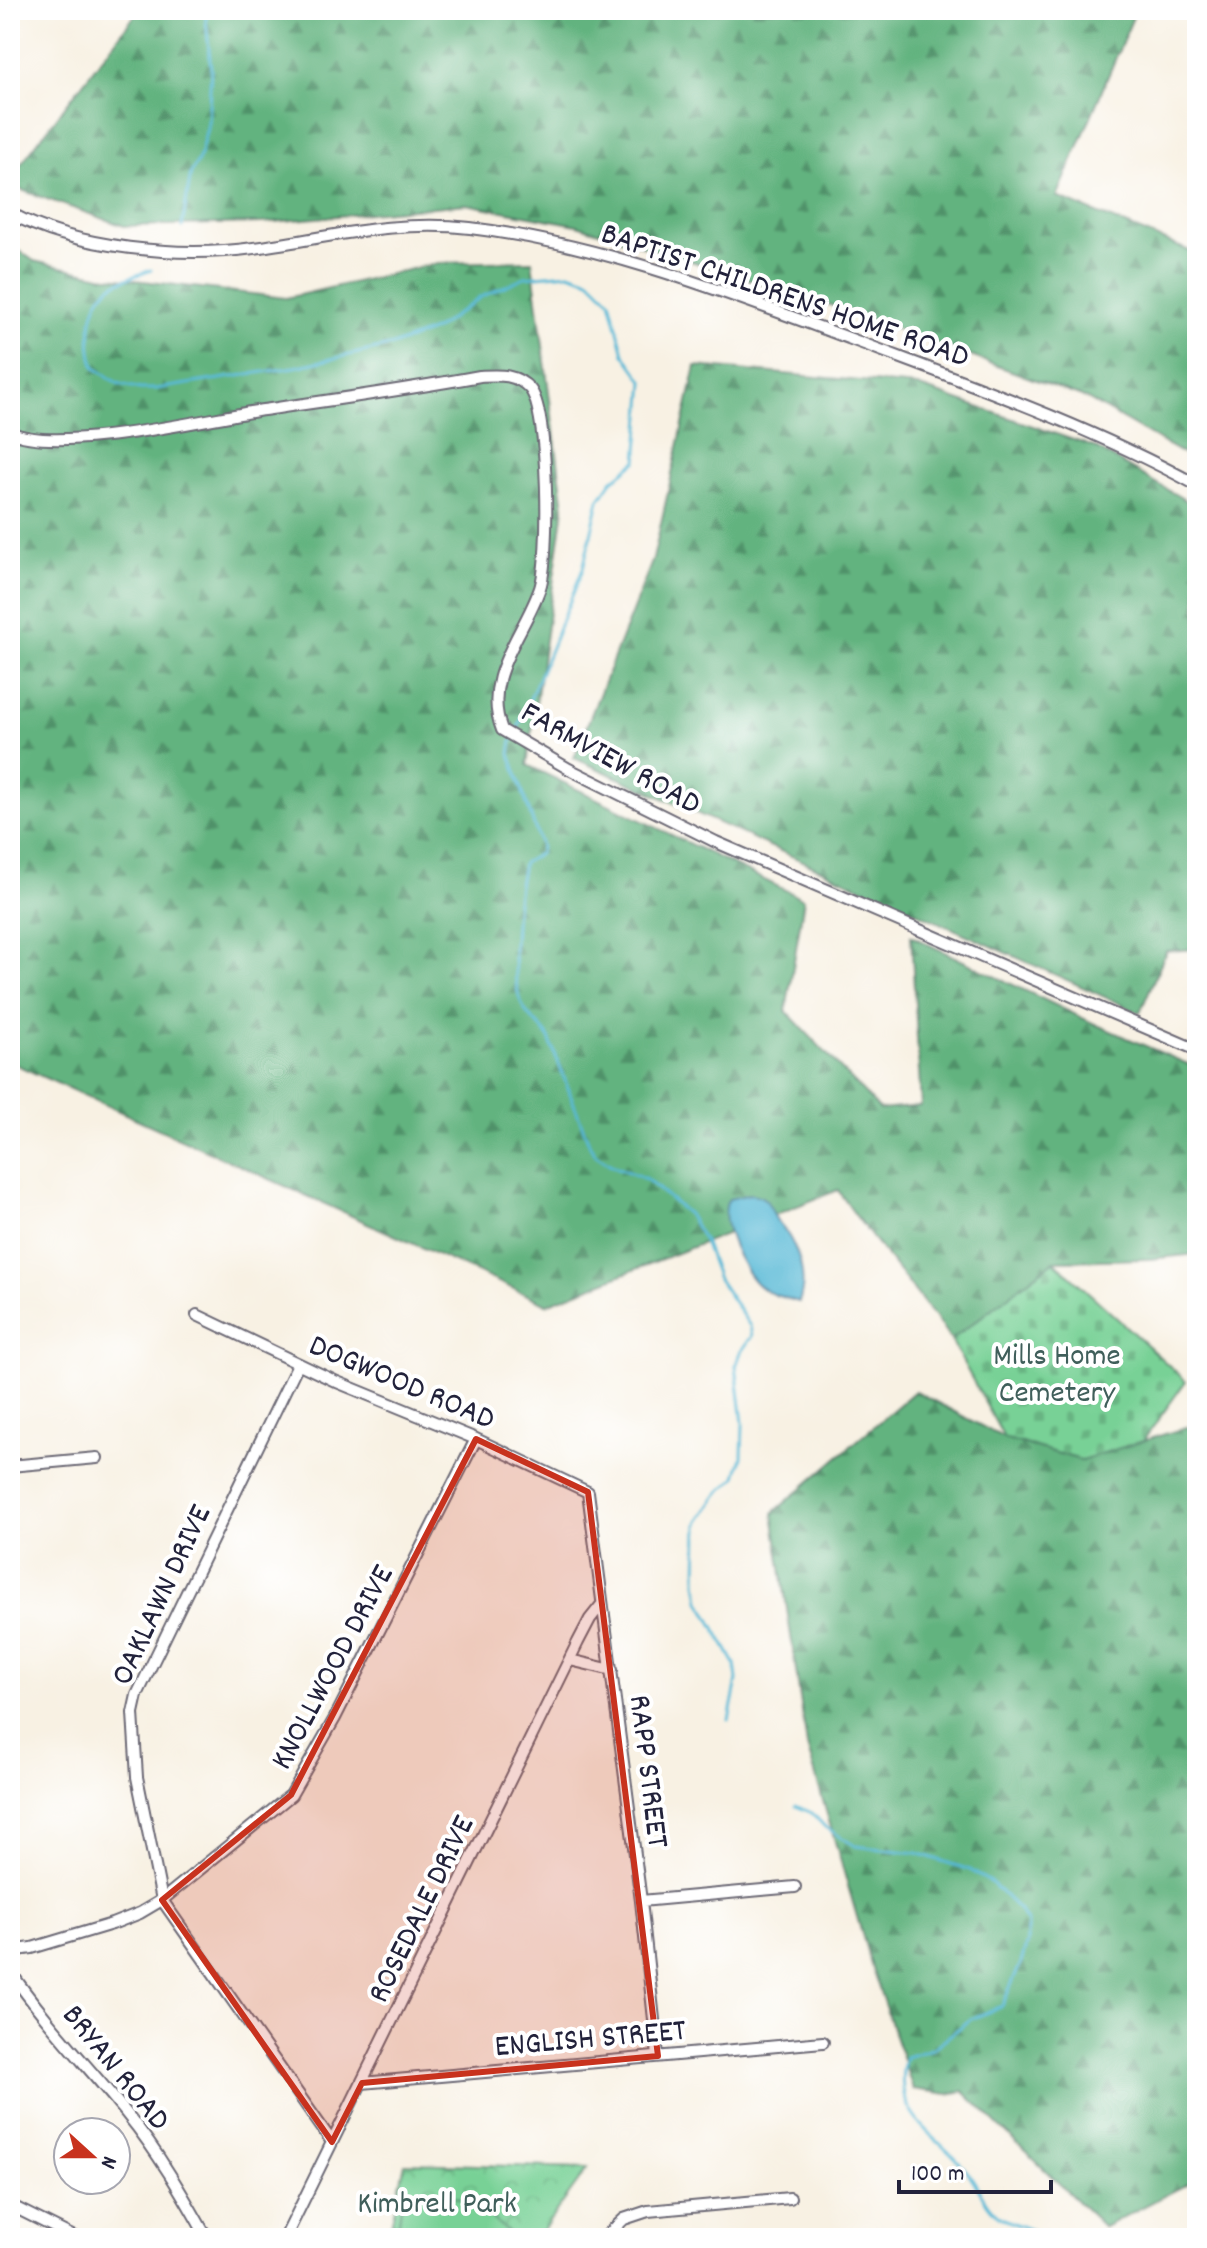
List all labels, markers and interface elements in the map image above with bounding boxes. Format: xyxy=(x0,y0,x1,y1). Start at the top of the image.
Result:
street label: BAPTIST CHILDRENS HOME ROAD xyxy=(594,213,975,382)
street label: FARMVIEW ROAD xyxy=(511,692,708,829)
street label: DOGWOOD ROAD xyxy=(301,1325,501,1444)
park label: Mills Home Cemetery xyxy=(993,1335,1121,1418)
street label: OAKLAWN DRIVE xyxy=(102,1498,226,1694)
street label: KNOLLWOOD DRIVE xyxy=(261,1557,408,1779)
street label: RAPP STREET xyxy=(614,1692,678,1851)
street label: ROSEDALE DRIVE xyxy=(358,1808,489,2012)
street label: BRYAN ROAD xyxy=(49,1996,180,2142)
street label: ENGLISH STREET xyxy=(493,2010,688,2072)
north arrow xyxy=(52,2116,132,2196)
scale bar xyxy=(899,2144,1051,2194)
text: N xyxy=(91,2151,124,2173)
text: 100 m xyxy=(911,2158,964,2192)
park label: Kimbrell Park xyxy=(357,2183,517,2229)

